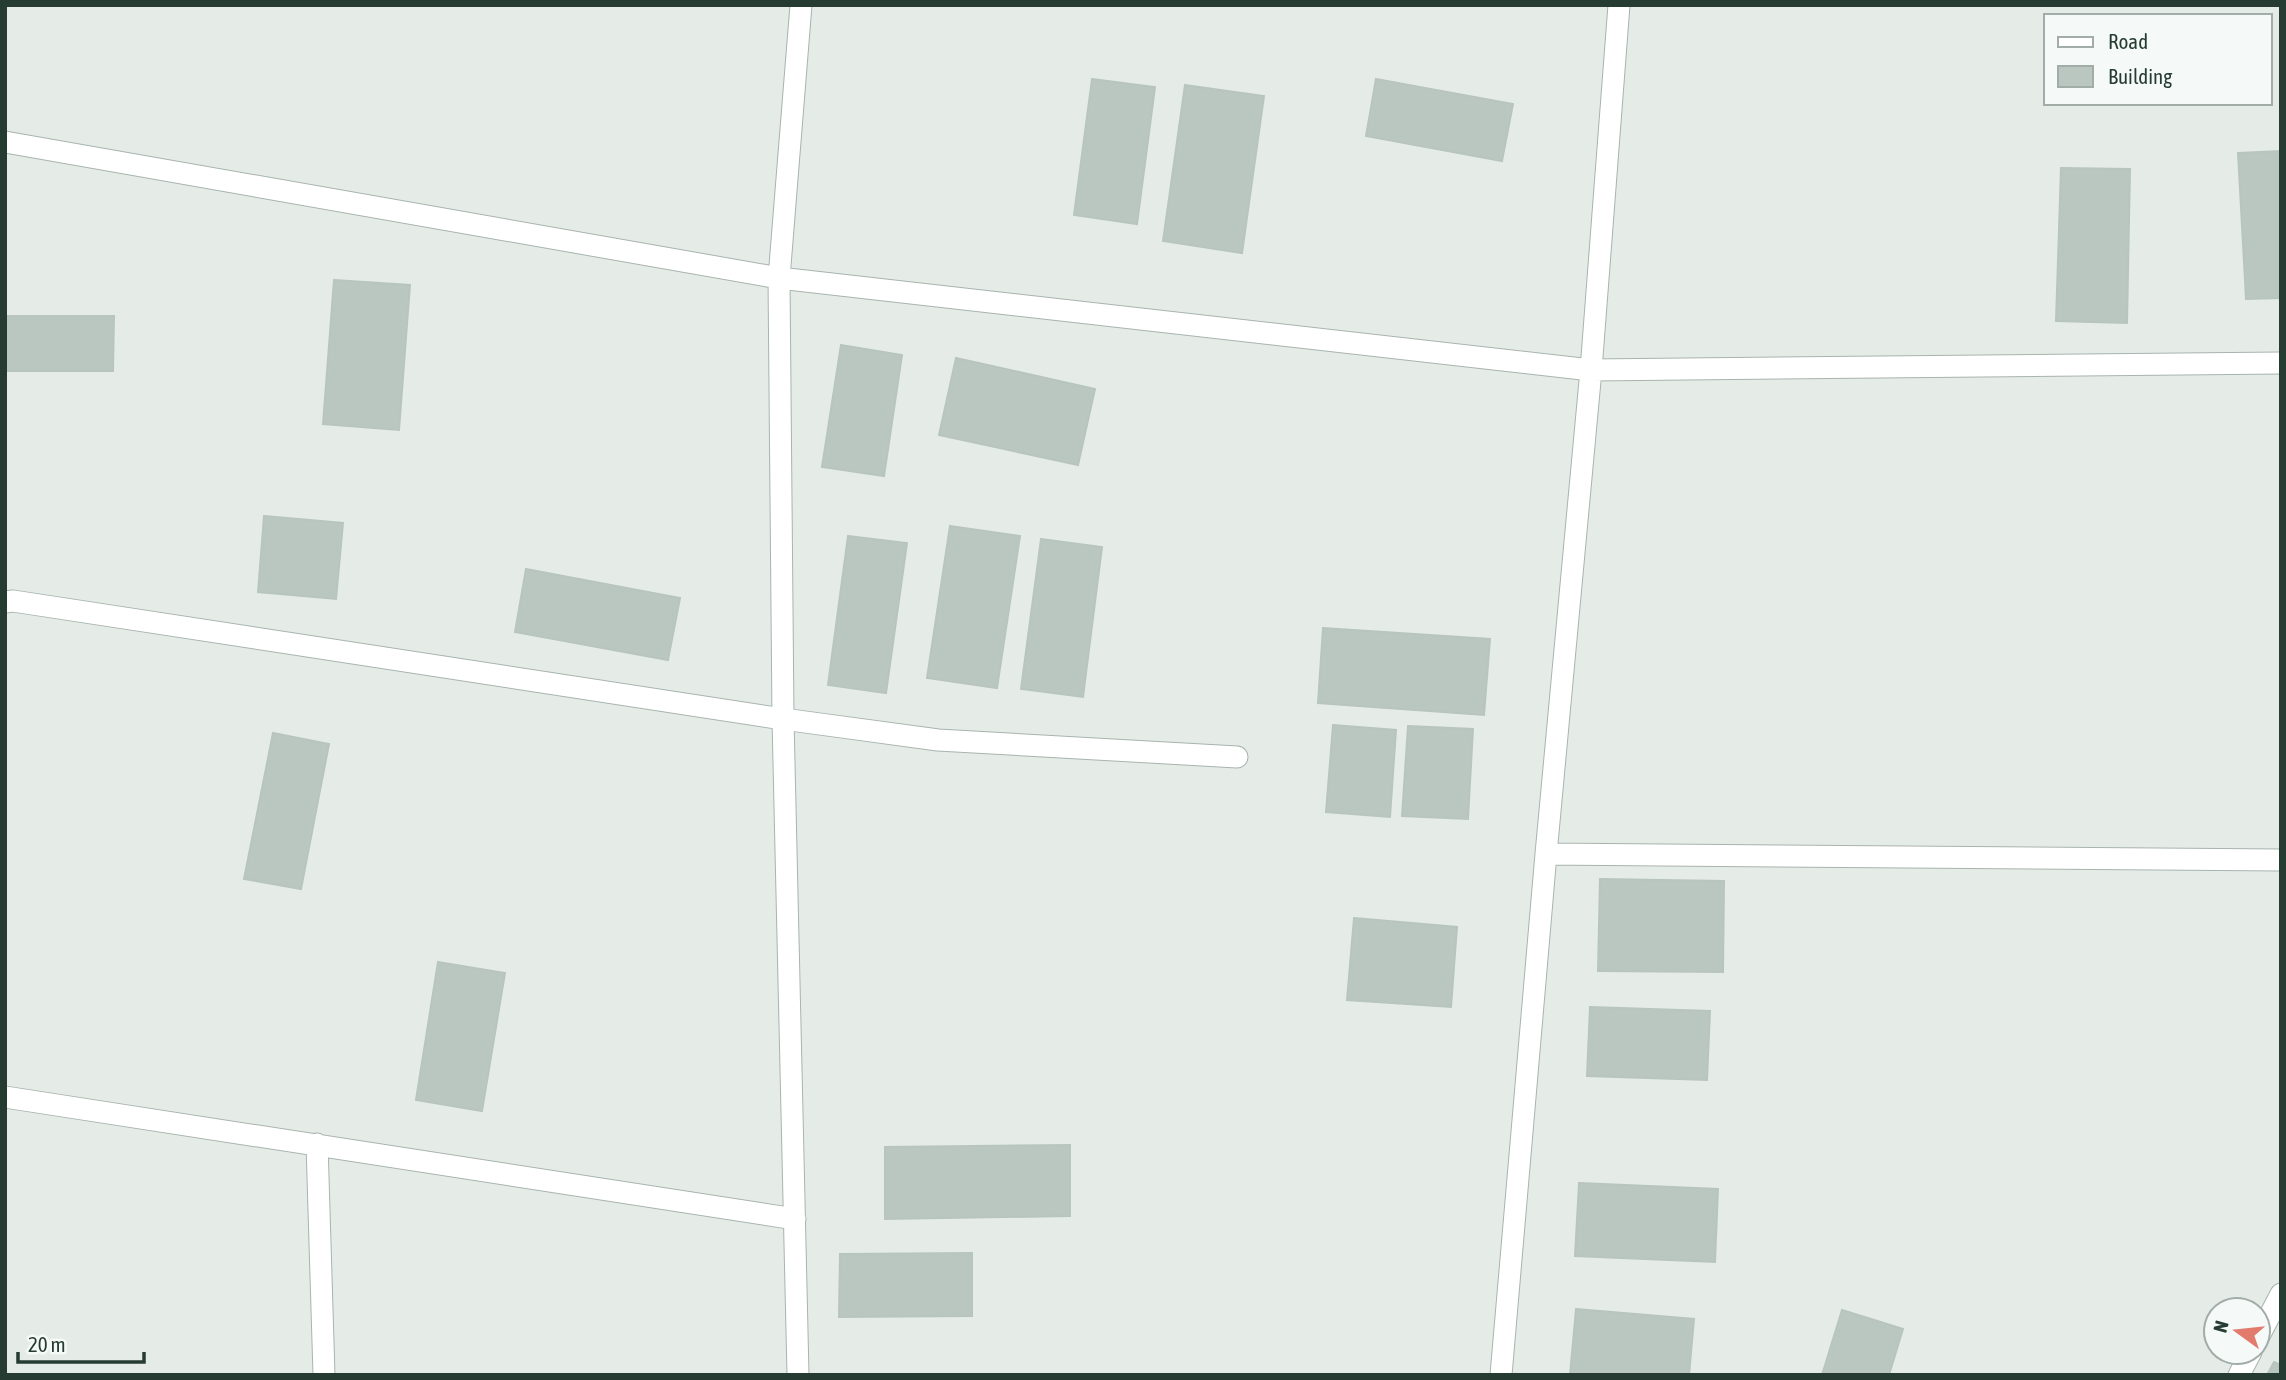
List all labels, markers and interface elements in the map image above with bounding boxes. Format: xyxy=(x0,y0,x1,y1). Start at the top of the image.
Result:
legend xyxy=(2044,14,2272,105)
text: Road xyxy=(2108,29,2148,53)
text: Building xyxy=(2108,64,2172,88)
north arrow xyxy=(2202,1296,2272,1366)
text: N xyxy=(2209,1318,2233,1335)
scale bar xyxy=(18,1320,144,1364)
text: 20 m xyxy=(28,1332,66,1356)

